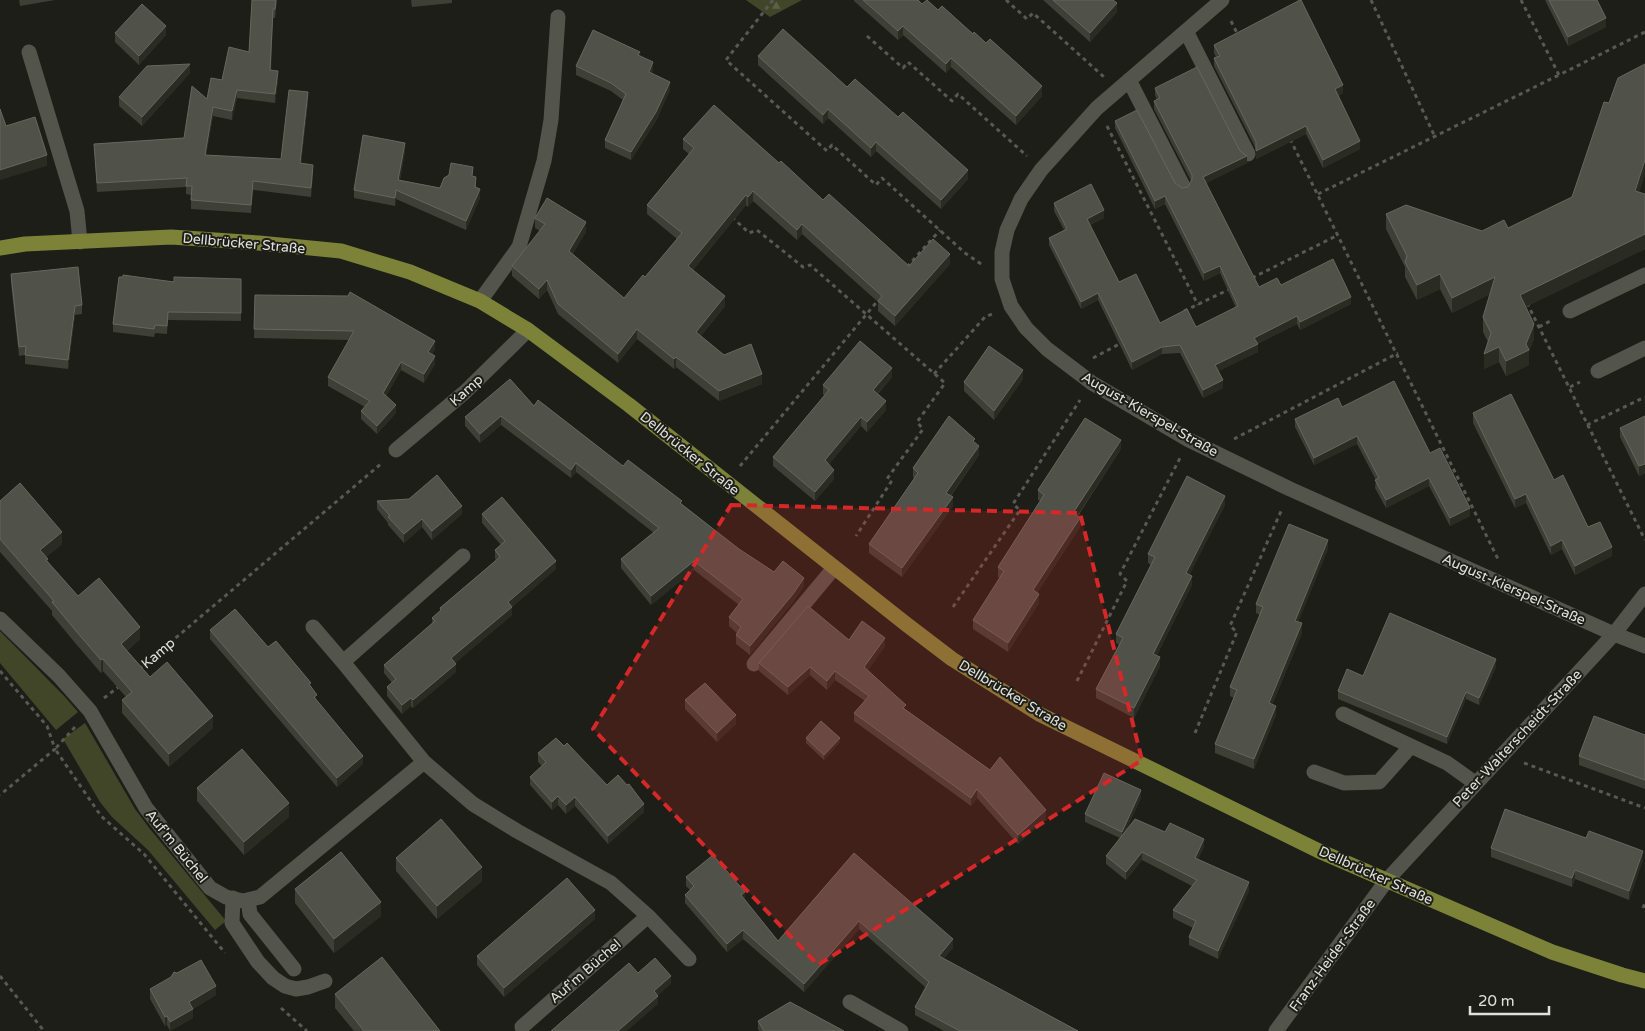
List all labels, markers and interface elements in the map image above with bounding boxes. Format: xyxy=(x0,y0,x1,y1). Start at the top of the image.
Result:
street label: Dellbrücker Straße xyxy=(182,230,306,257)
street label: August-Kierspel-Straße xyxy=(1078,368,1221,461)
street label: Kamp xyxy=(446,371,487,410)
street label: Dellbrücker Straße xyxy=(637,408,743,499)
street label: August-Kierspel-Straße xyxy=(1440,550,1588,629)
street label: Kamp xyxy=(138,634,179,672)
street label: Dellbrücker Straße xyxy=(956,656,1070,734)
street label: Peter-Walterscheidt-Straße xyxy=(1449,666,1586,811)
street label: Auf'm Büchel xyxy=(142,806,211,886)
street label: Dellbrücker Straße xyxy=(1316,843,1436,908)
street label: Franz-Heider-Straße xyxy=(1286,896,1379,1015)
street label: Auf'm Büchel xyxy=(546,936,625,1007)
scale bar xyxy=(1470,984,1549,1016)
text: 20 m xyxy=(1478,992,1515,1010)

